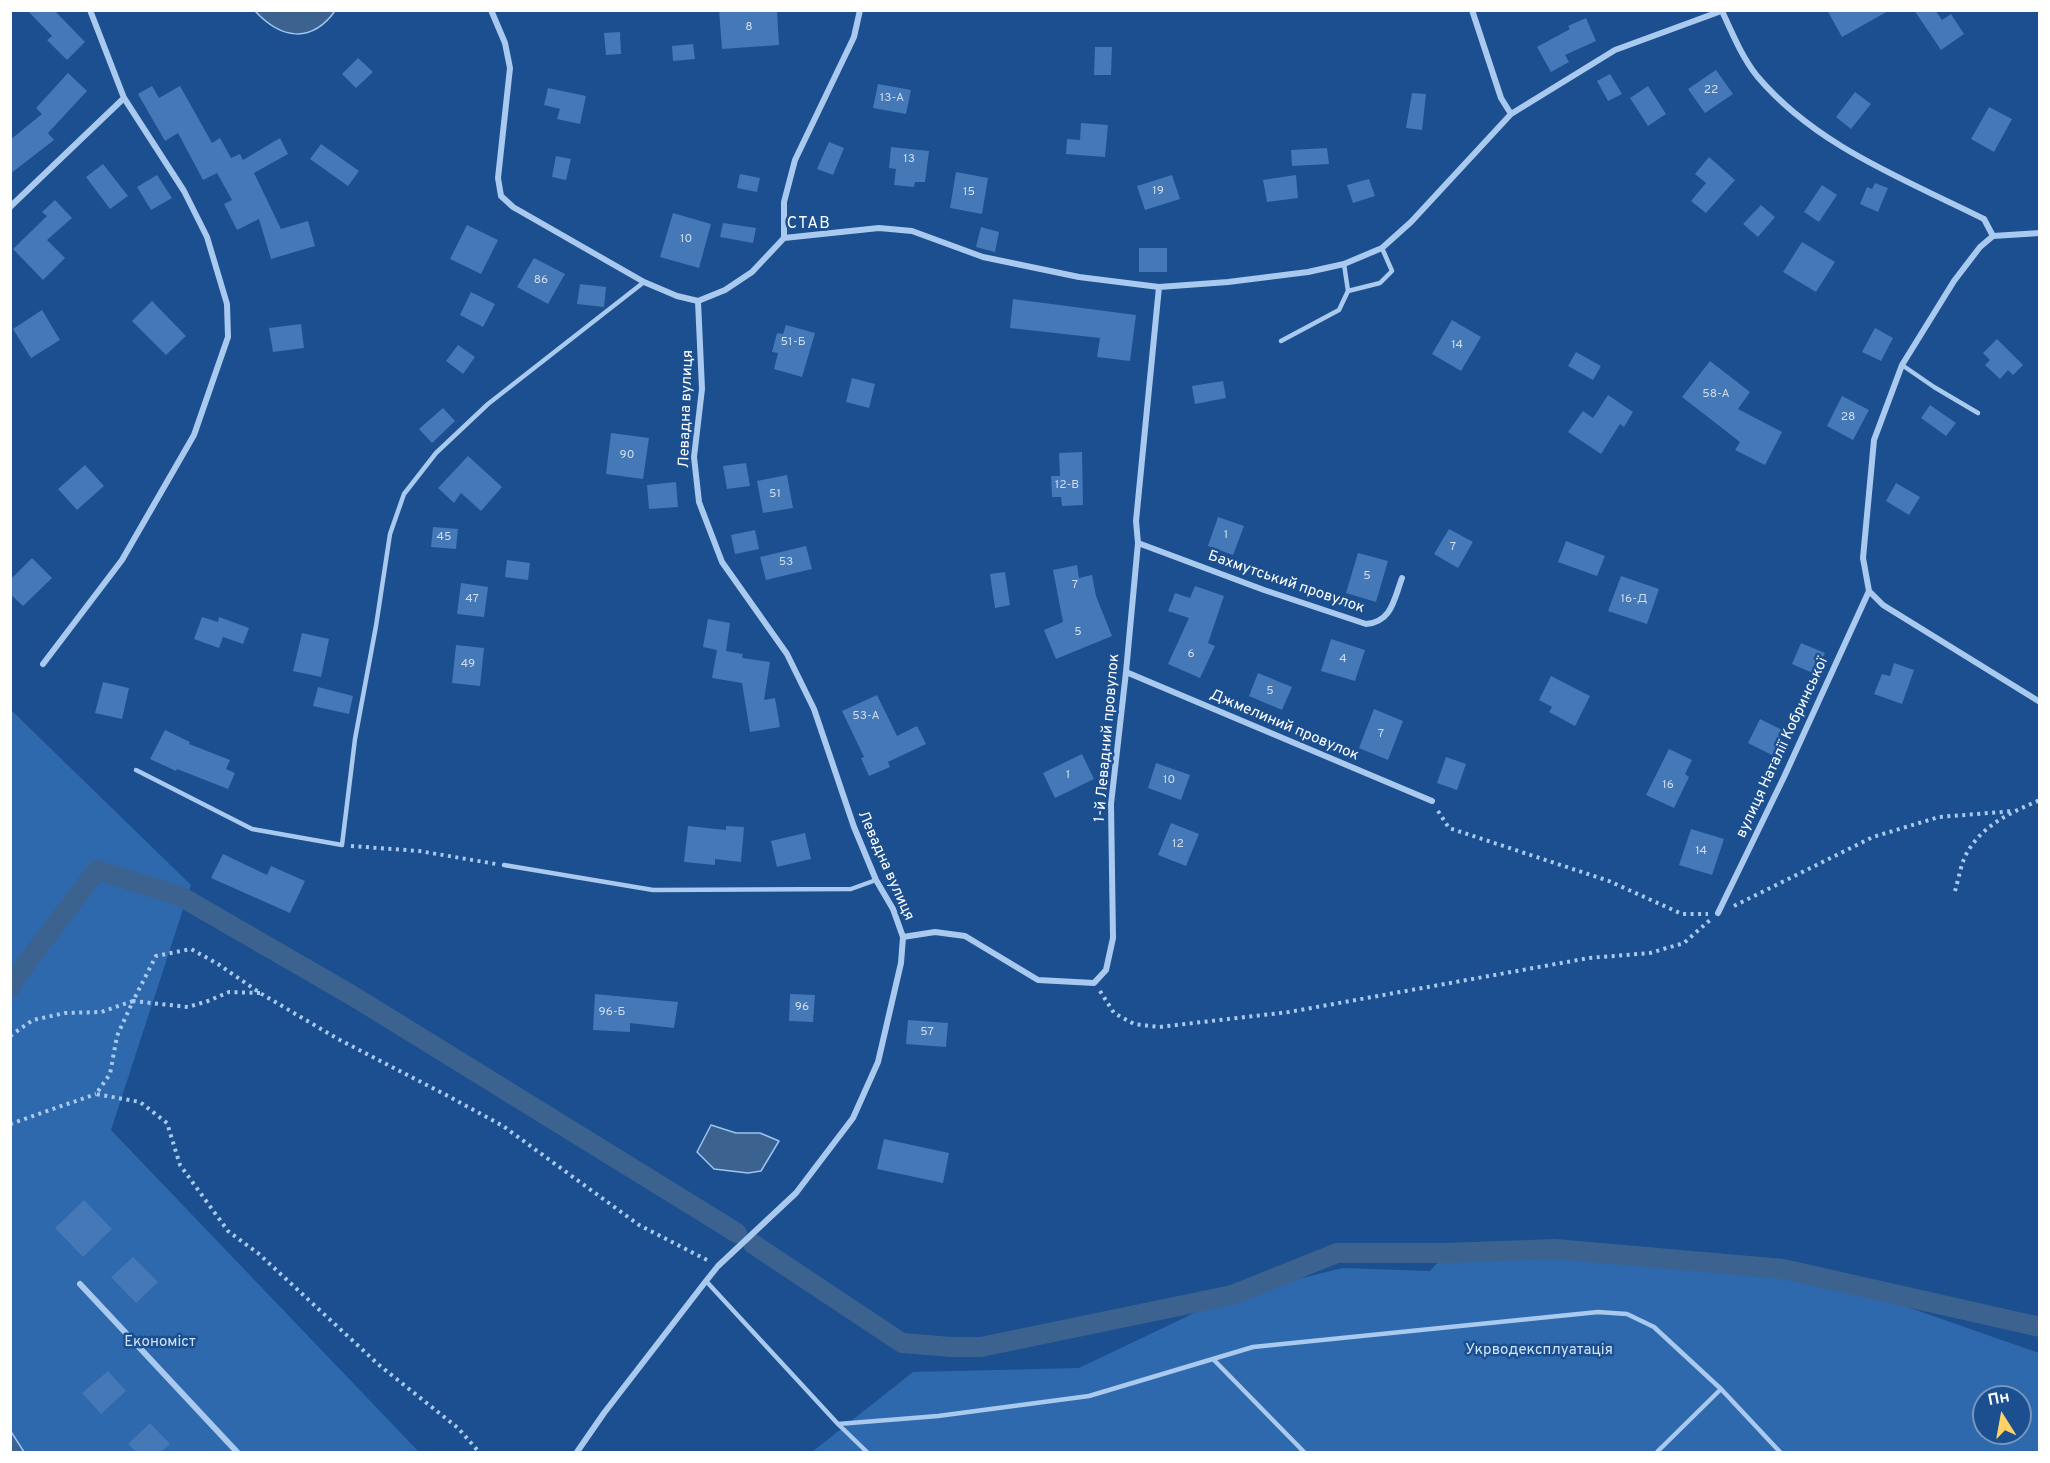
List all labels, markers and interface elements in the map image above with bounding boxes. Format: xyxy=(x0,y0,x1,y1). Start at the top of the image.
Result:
house number: 8 xyxy=(745,21,753,35)
house number: 22 xyxy=(1704,84,1718,98)
house number: 13-А xyxy=(880,92,904,106)
house number: 13 xyxy=(903,153,915,167)
house number: 19 xyxy=(1152,185,1164,199)
house number: 15 xyxy=(963,186,975,200)
district label: СТАВ xyxy=(787,215,831,235)
house number: 10 xyxy=(680,233,692,247)
house number: 86 xyxy=(534,274,548,288)
house number: 51-Б xyxy=(781,336,805,350)
house number: 14 xyxy=(1451,339,1463,353)
street label: Левадна вулиця xyxy=(676,350,698,468)
house number: 58-А xyxy=(1702,388,1730,402)
house number: 28 xyxy=(1841,411,1855,425)
house number: 90 xyxy=(620,449,634,463)
house number: 12-В xyxy=(1055,479,1079,493)
house number: 51 xyxy=(769,488,781,502)
house number: 1 xyxy=(1224,529,1228,543)
house number: 45 xyxy=(437,531,451,545)
house number: 7 xyxy=(1450,541,1456,555)
street label: Бахмутський провулок xyxy=(1205,548,1367,618)
house number: 53 xyxy=(779,556,793,570)
house number: 5 xyxy=(1363,570,1371,584)
house number: 7 xyxy=(1072,579,1078,593)
house number: 47 xyxy=(465,593,479,607)
house number: 16-Д xyxy=(1621,593,1647,607)
house number: 5 xyxy=(1074,626,1082,640)
house number: 6 xyxy=(1187,648,1195,662)
street label: 1-й Левадний провулок xyxy=(1092,653,1124,823)
house number: 4 xyxy=(1339,653,1347,667)
street label: вулиця Наталії Кобринської xyxy=(1733,655,1833,841)
house number: 49 xyxy=(461,658,475,672)
house number: 5 xyxy=(1266,685,1274,699)
street label: Джмелиний провулок xyxy=(1207,686,1361,766)
house number: 53-А xyxy=(852,710,880,724)
house number: 7 xyxy=(1378,728,1384,742)
house number: 1 xyxy=(1066,769,1070,783)
house number: 10 xyxy=(1163,774,1175,788)
house number: 16 xyxy=(1662,779,1674,793)
street label: Левадна вулиця xyxy=(853,808,917,924)
house number: 12 xyxy=(1172,838,1184,852)
house number: 14 xyxy=(1695,845,1707,859)
house number: 96 xyxy=(795,1001,809,1015)
house number: 96-Б xyxy=(599,1006,625,1020)
house number: 57 xyxy=(920,1026,934,1040)
park label: Економіст xyxy=(124,1334,196,1352)
park label: Укрводексплуатація xyxy=(1465,1342,1613,1360)
north arrow xyxy=(1972,1385,2032,1445)
text: Пн xyxy=(1986,1387,2011,1411)

